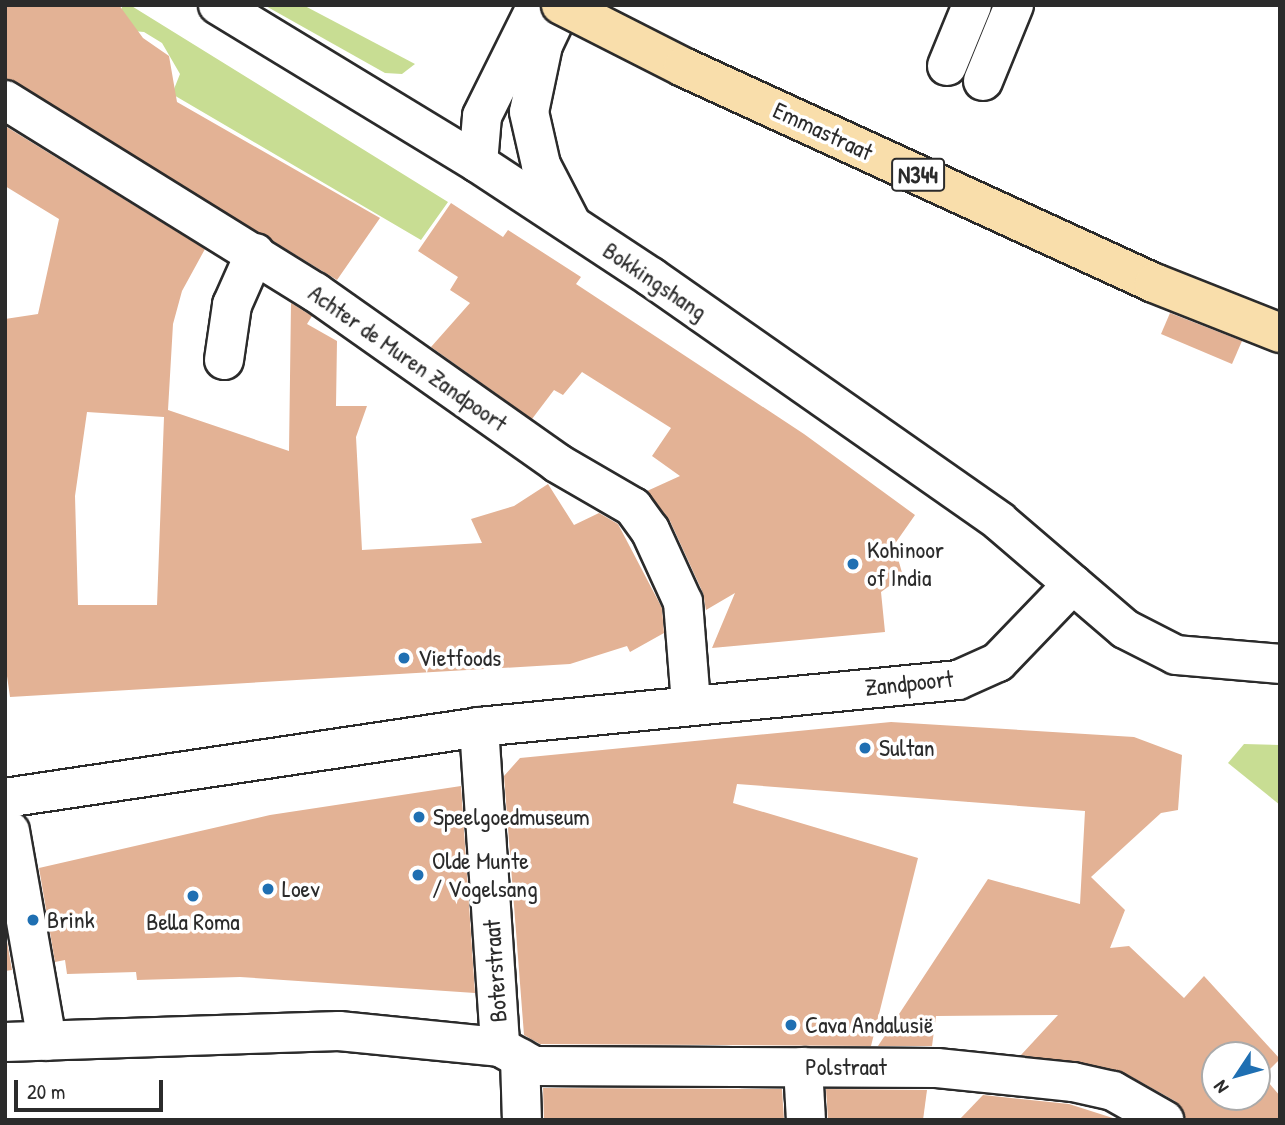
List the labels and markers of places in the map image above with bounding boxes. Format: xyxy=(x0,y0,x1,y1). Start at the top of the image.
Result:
place label: Kohinoor of India xyxy=(867,536,944,592)
marker: Kohinoor of India xyxy=(845,556,861,572)
place label: Vietfoods xyxy=(418,644,501,672)
marker: Vietfoods xyxy=(396,650,412,666)
place label: Sultan xyxy=(879,734,935,762)
marker: Sultan xyxy=(857,740,873,756)
place label: Speelgoedmuseum xyxy=(433,803,590,831)
marker: Speelgoedmuseum xyxy=(411,809,427,825)
place label: Olde Munte / Vogelsang xyxy=(432,847,538,903)
marker: Olde Munte / Vogelsang xyxy=(410,867,426,883)
place label: Loev xyxy=(282,875,320,903)
marker: Loev xyxy=(260,881,276,897)
marker: Bella Roma xyxy=(185,888,201,904)
place label: Brink xyxy=(47,906,95,934)
place label: Bella Roma xyxy=(146,908,240,936)
marker: Brink xyxy=(25,912,41,928)
place label: Cava Andalusië xyxy=(805,1011,934,1039)
marker: Cava Andalusië xyxy=(783,1017,799,1033)

